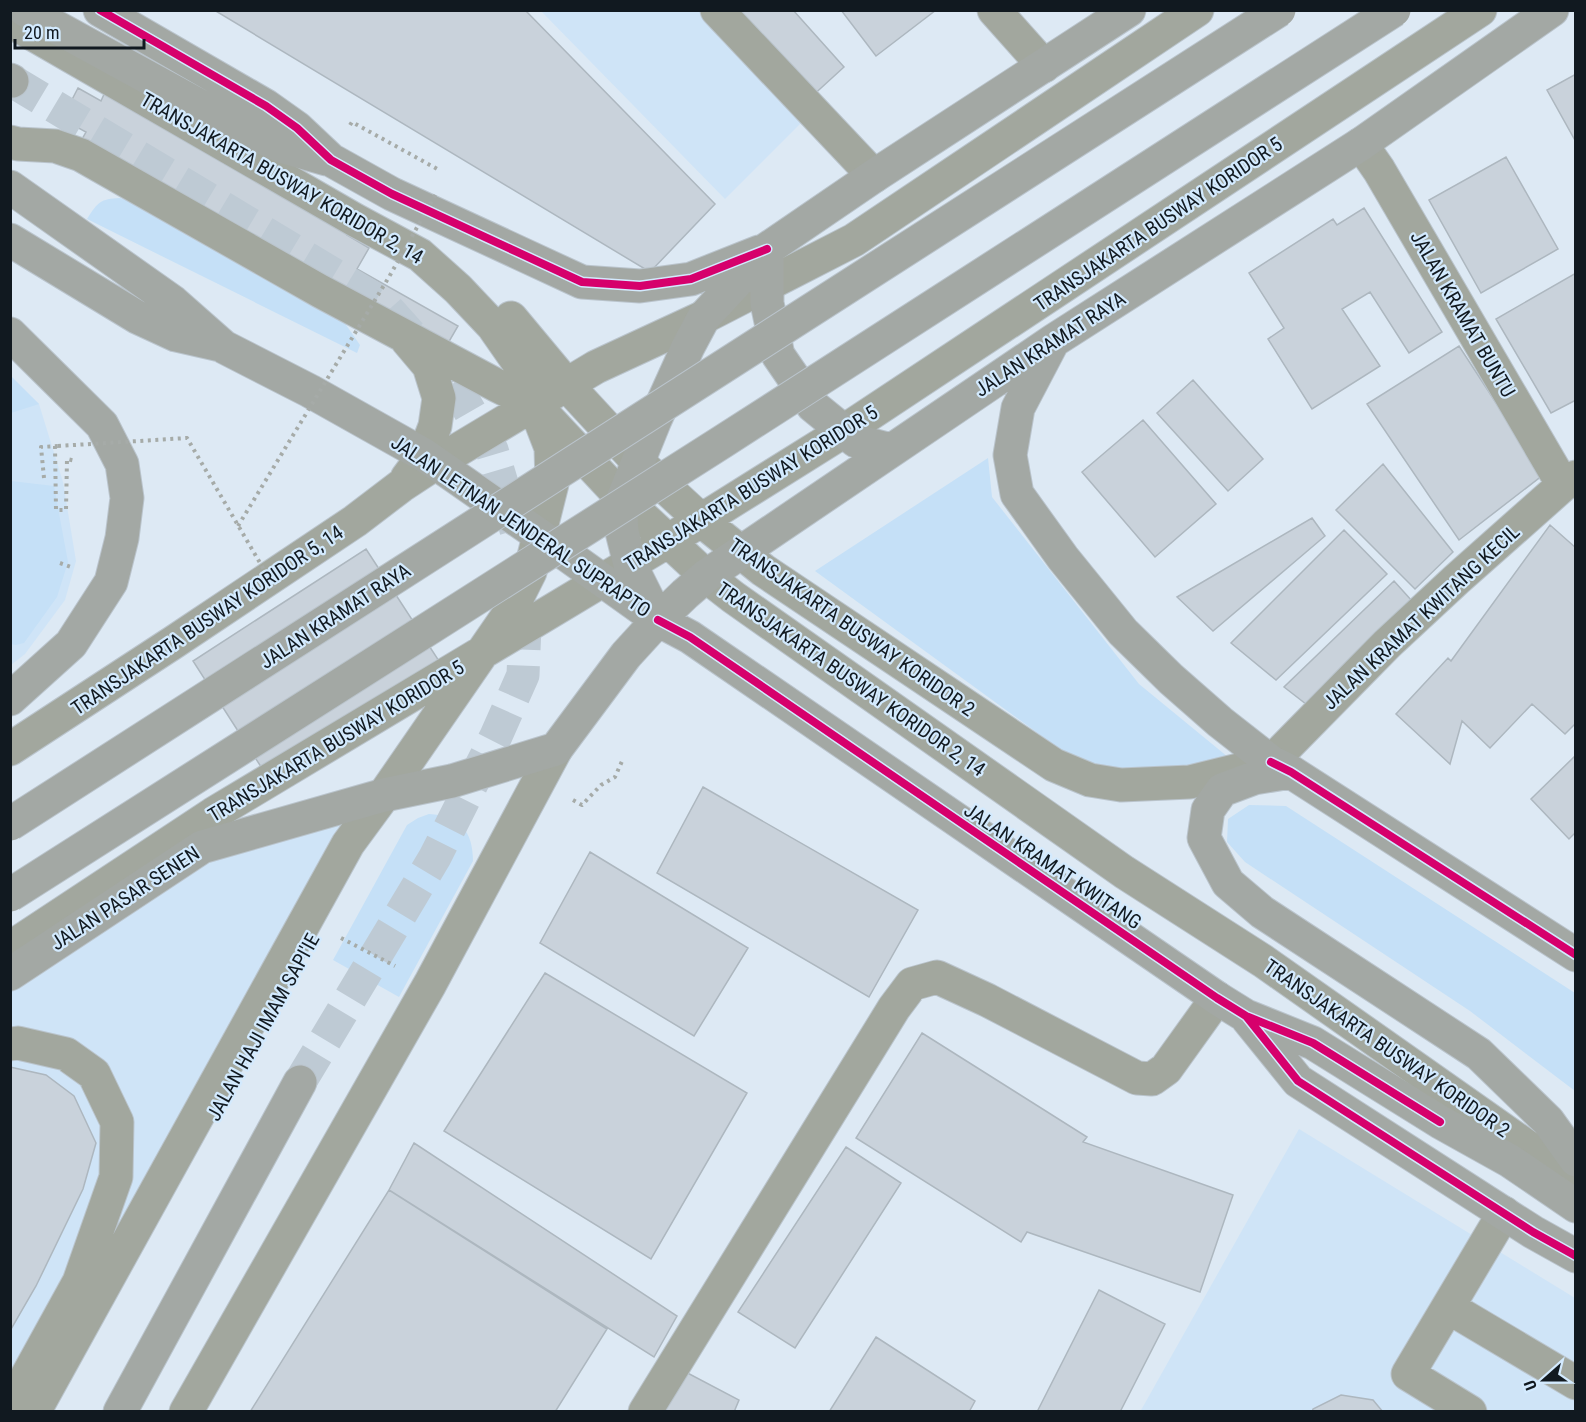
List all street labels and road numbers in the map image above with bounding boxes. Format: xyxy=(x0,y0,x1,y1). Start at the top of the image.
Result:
street label: TRANSJAKARTA BUSWAY KORIDOR 2, 14 xyxy=(136,87,428,269)
street label: TRANSJAKARTA BUSWAY KORIDOR 5 xyxy=(1029,132,1287,316)
street label: JALAN KRAMAT BUNTU xyxy=(1406,226,1520,402)
street label: JALAN KRAMAT RAYA xyxy=(970,286,1130,402)
street label: TRANSJAKARTA BUSWAY KORIDOR 5 xyxy=(620,400,882,576)
street label: JALAN LETNAN JENDERAL SUPRAPTO xyxy=(387,430,655,622)
street label: TRANSJAKARTA BUSWAY KORIDOR 5, 14 xyxy=(67,520,347,720)
street label: JALAN KRAMAT KWITANG KECIL xyxy=(1318,520,1524,714)
street label: TRANSJAKARTA BUSWAY KORIDOR 2 xyxy=(725,533,979,721)
street label: JALAN KRAMAT RAYA xyxy=(255,558,415,674)
street label: TRANSJAKARTA BUSWAY KORIDOR 2, 14 xyxy=(712,577,990,781)
street label: TRANSJAKARTA BUSWAY KORIDOR 5 xyxy=(204,655,468,827)
street label: JALAN KRAMAT KWITANG xyxy=(960,798,1146,934)
street label: JALAN PASAR SENEN xyxy=(46,841,204,955)
street label: JALAN HAJI IMAM SAPI'IE xyxy=(201,929,325,1125)
street label: TRANSJAKARTA BUSWAY KORIDOR 2 xyxy=(1260,954,1514,1142)

